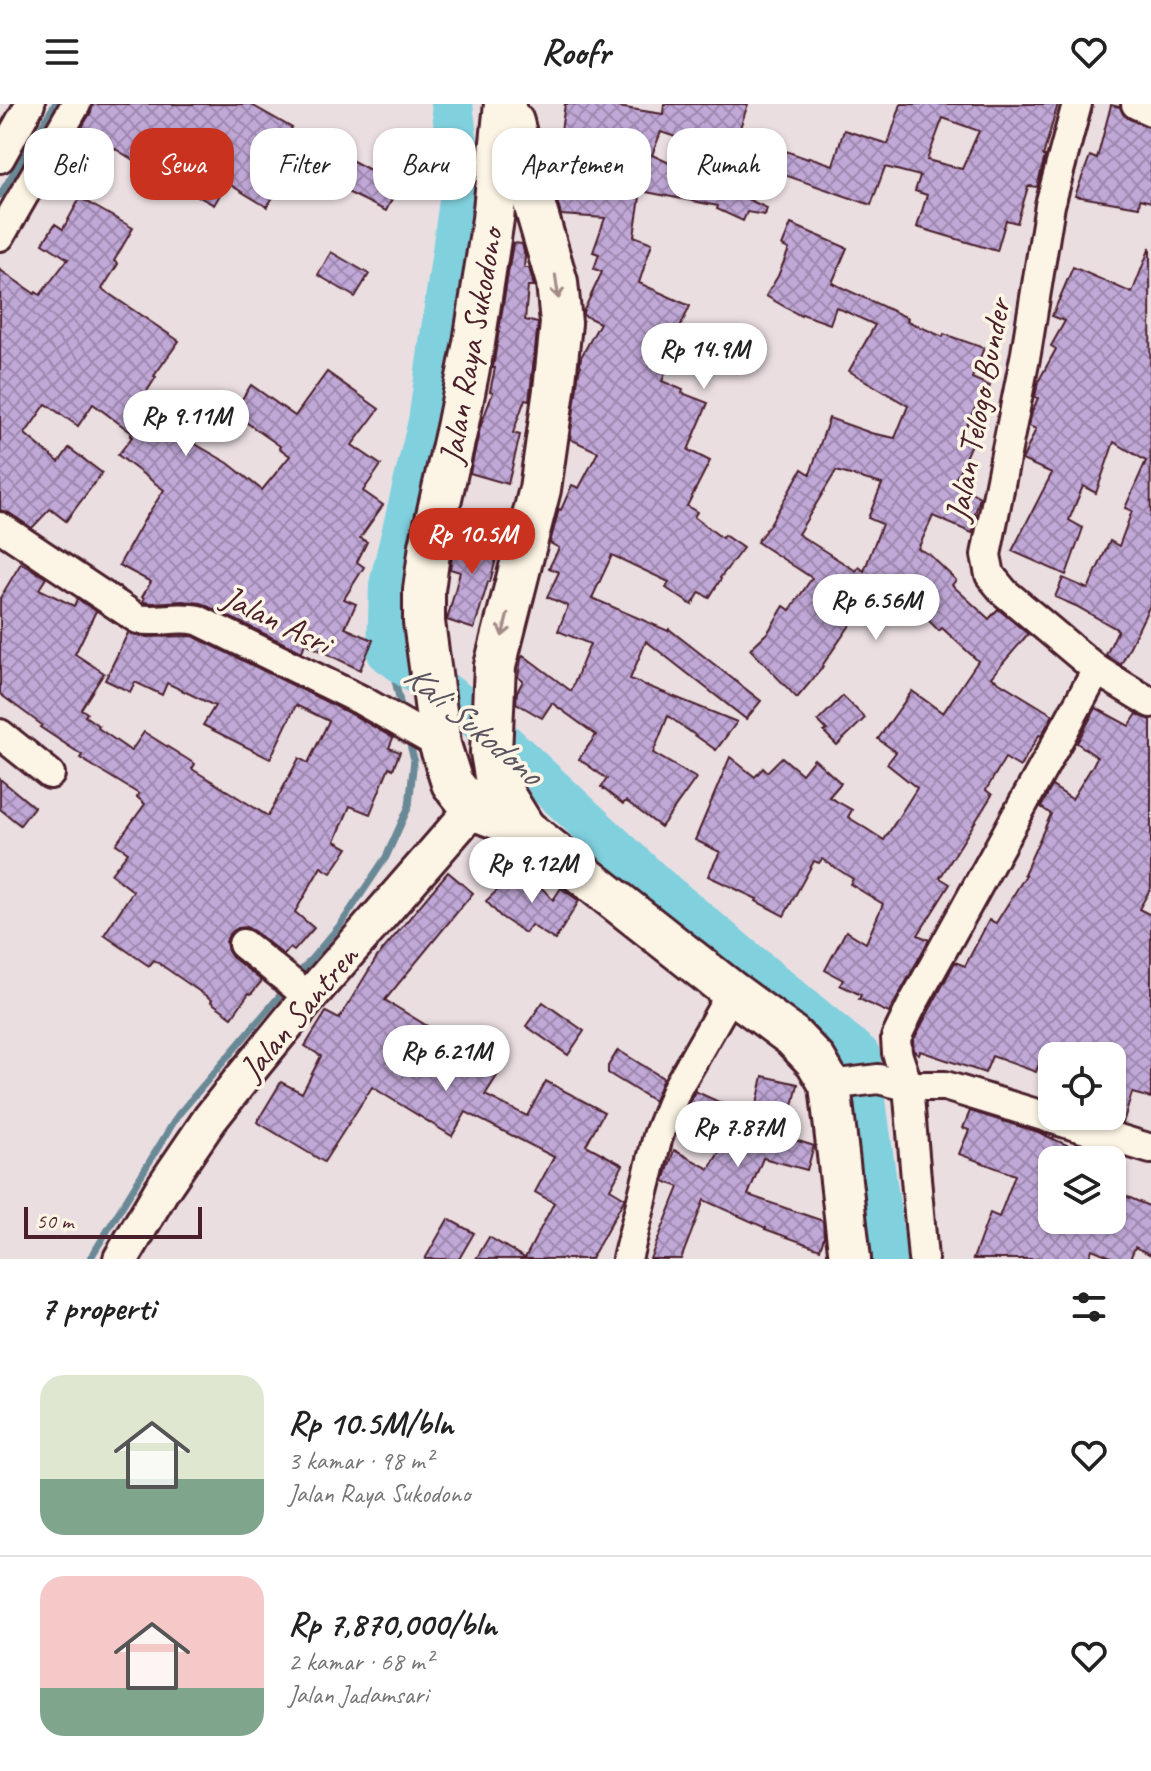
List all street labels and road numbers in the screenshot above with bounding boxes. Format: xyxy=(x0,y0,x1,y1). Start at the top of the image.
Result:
street label: Jalan Raya Sukodono xyxy=(428,221,513,469)
street label: Jalan Telogo Bunder xyxy=(935,292,1021,527)
street label: Jalan Asri xyxy=(214,574,342,666)
street label: Jalan Santren xyxy=(228,935,368,1090)

